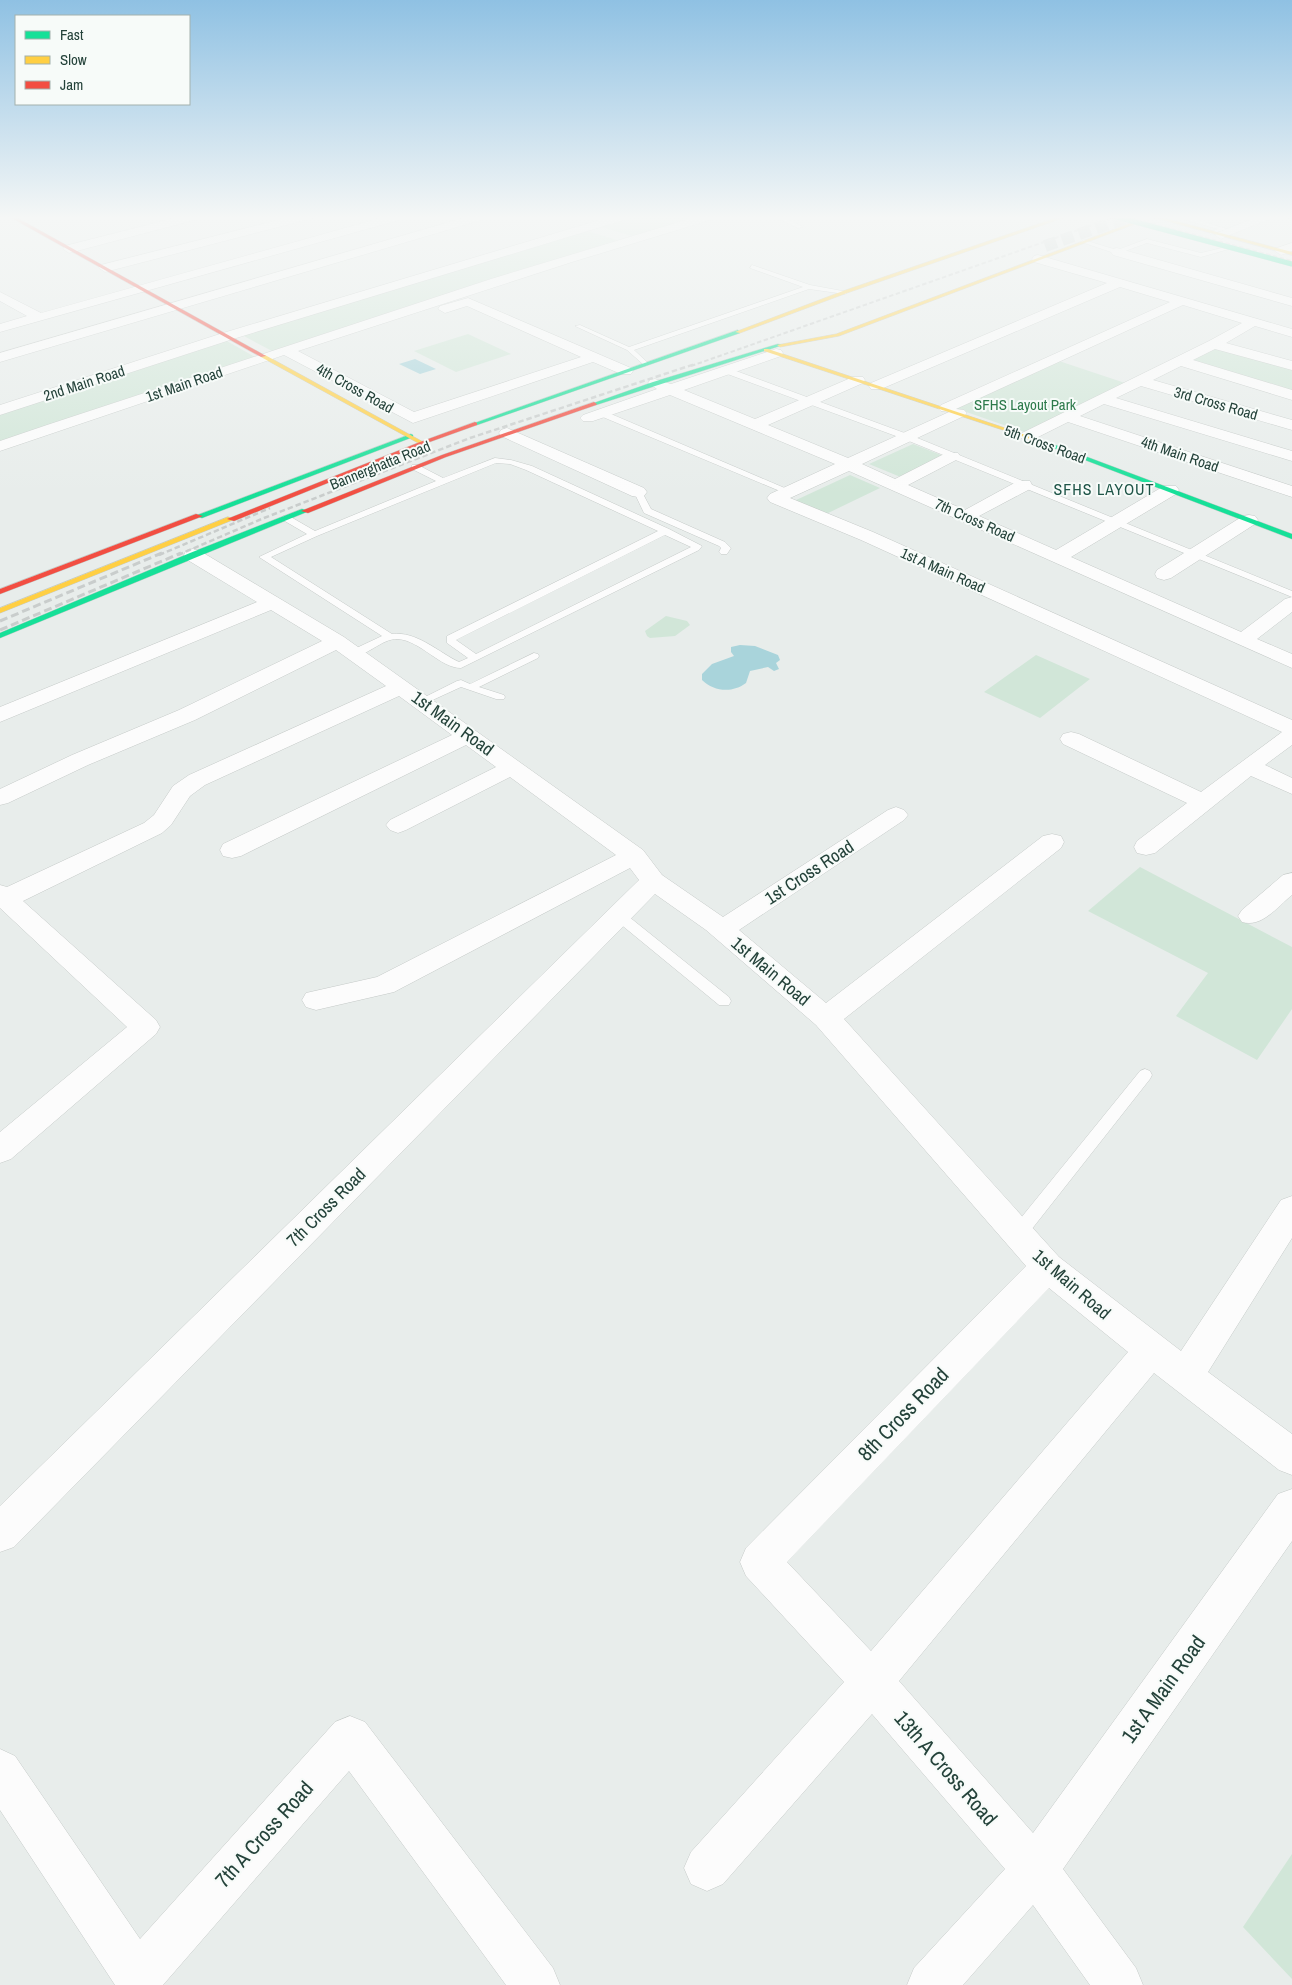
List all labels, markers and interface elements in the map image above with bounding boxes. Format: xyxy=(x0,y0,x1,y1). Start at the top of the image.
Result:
legend xyxy=(15,15,190,105)
text: Fast xyxy=(60,24,84,45)
text: Slow xyxy=(60,49,87,70)
text: Jam xyxy=(60,74,83,95)
street label: 4th Cross Road xyxy=(313,358,397,418)
street label: 2nd Main Road xyxy=(41,360,127,406)
street label: 1st Main Road xyxy=(143,361,225,407)
street label: 3rd Cross Road xyxy=(1172,381,1260,425)
park label: SFHS Layout Park xyxy=(974,394,1077,415)
street label: 5th Cross Road xyxy=(1001,420,1089,468)
street label: 4th Main Road xyxy=(1138,431,1222,477)
street label: Bannerghatta Road xyxy=(327,435,433,495)
district label: SFHS LAYOUT xyxy=(1053,478,1155,500)
street label: 7th Cross Road xyxy=(932,493,1018,547)
street label: 1st A Main Road xyxy=(897,542,989,598)
street label: 1st Main Road xyxy=(407,685,499,761)
street label: 1st Cross Road xyxy=(760,834,858,910)
street label: 1st Main Road xyxy=(726,931,816,1011)
street label: 7th Cross Road xyxy=(281,1162,371,1252)
street label: 1st Main Road xyxy=(1028,1243,1116,1325)
street label: 8th Cross Road xyxy=(851,1361,955,1467)
street label: 1st A Main Road xyxy=(1114,1629,1212,1749)
street label: 13th A Cross Road xyxy=(888,1704,1004,1832)
street label: 7th A Cross Road xyxy=(208,1774,320,1894)

